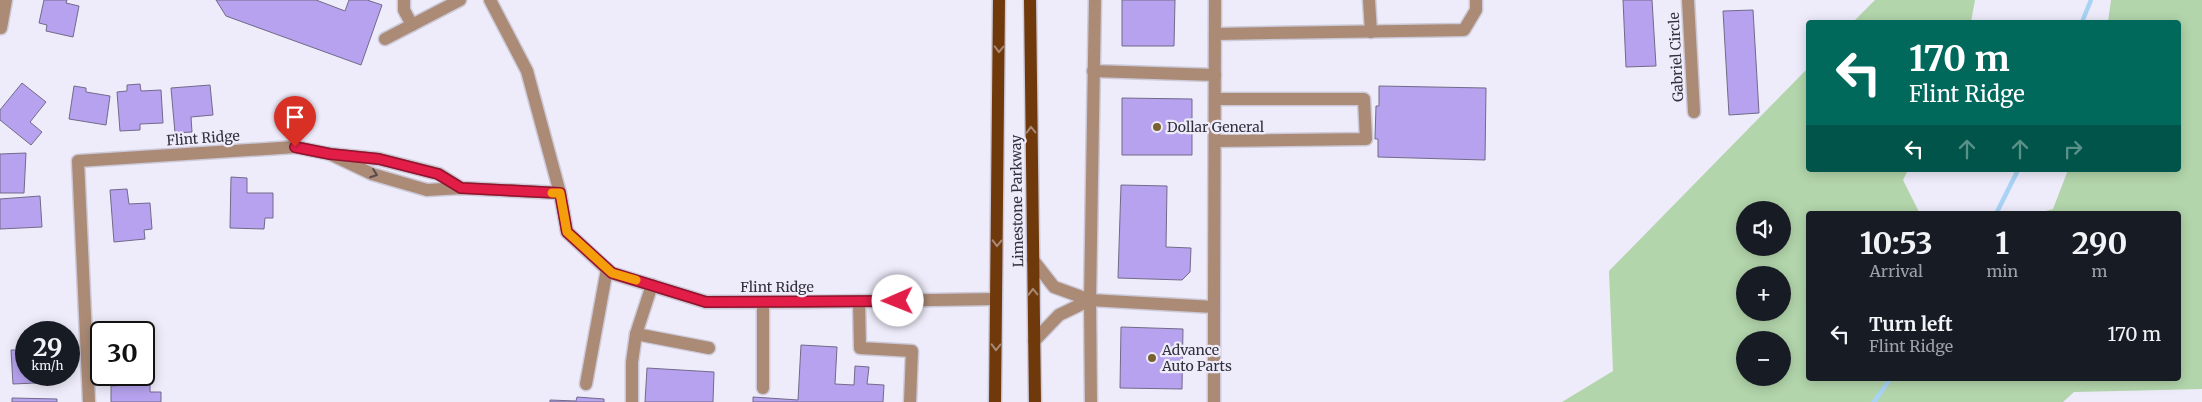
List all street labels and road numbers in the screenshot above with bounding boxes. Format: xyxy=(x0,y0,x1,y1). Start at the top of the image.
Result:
street label: Gabriel Circle xyxy=(1665,12,1687,102)
street label: Flint Ridge xyxy=(166,126,240,150)
street label: Limestone Parkway xyxy=(1007,134,1027,268)
street label: Flint Ridge xyxy=(740,278,814,296)

